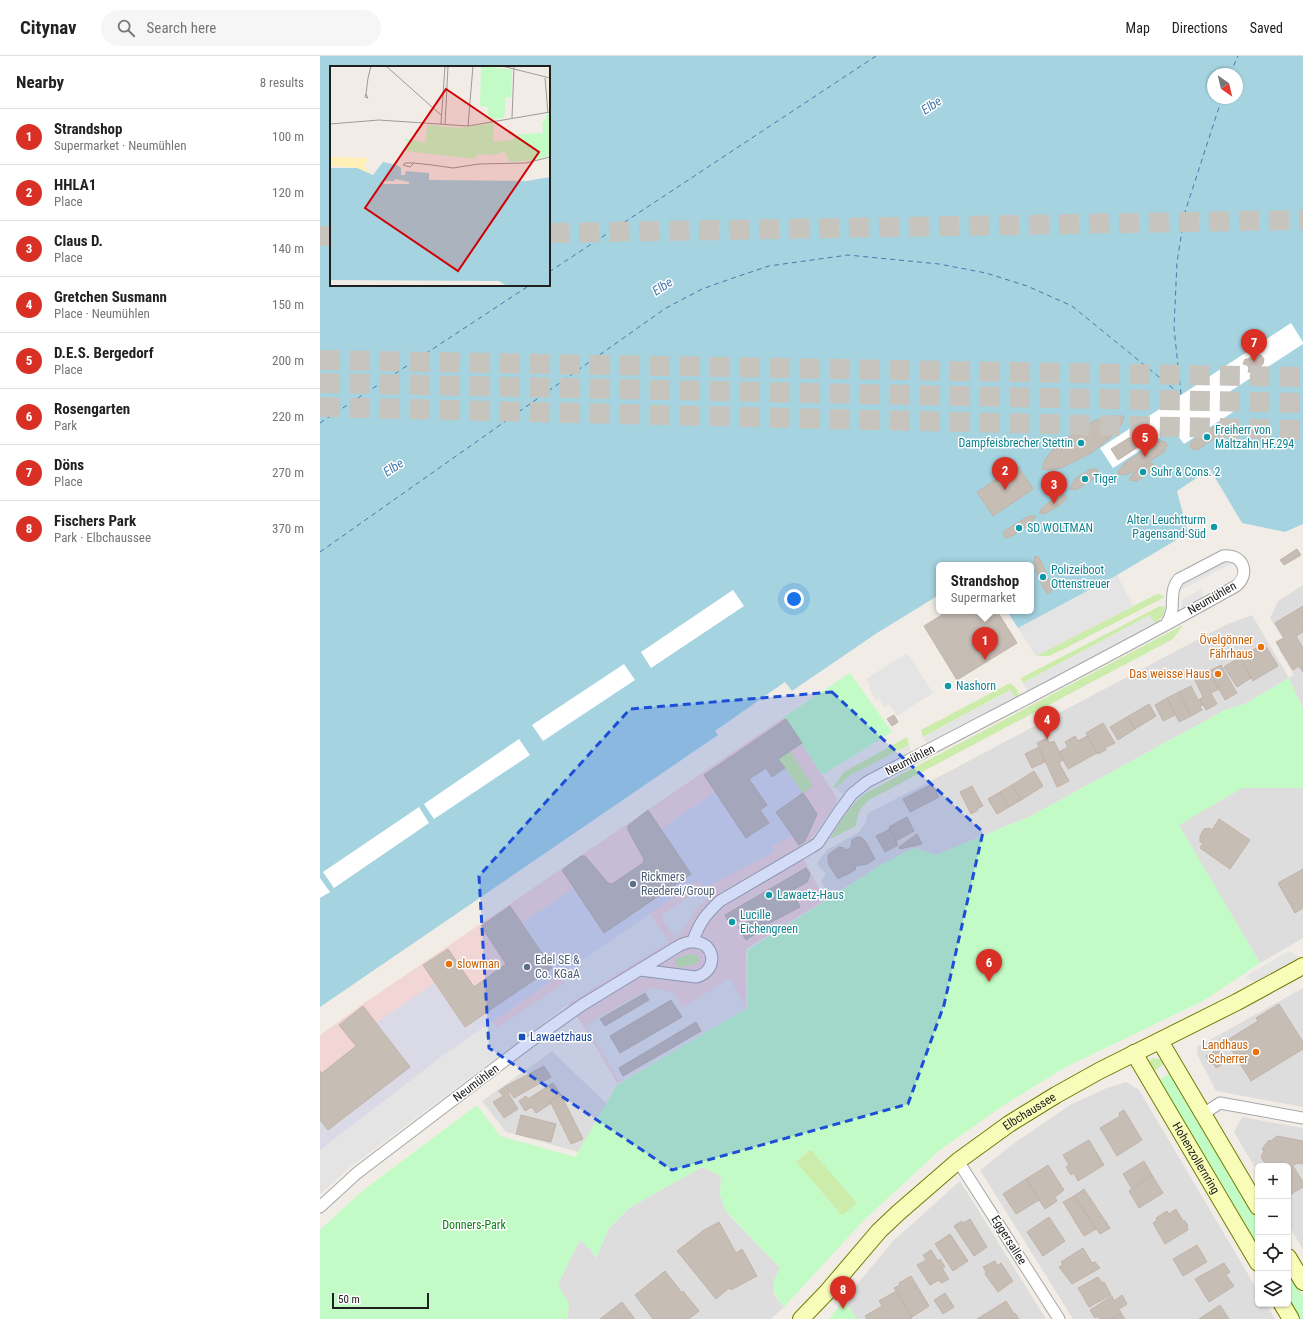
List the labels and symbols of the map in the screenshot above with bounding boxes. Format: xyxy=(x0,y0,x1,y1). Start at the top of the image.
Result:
inset map xyxy=(330,66,550,286)
north arrow xyxy=(1207,68,1243,104)
water label: Elbe xyxy=(918,93,944,118)
water label: Elbe xyxy=(649,274,675,299)
pin: 7 xyxy=(1241,329,1267,362)
place label: Freiherr von Maltzahn HF.294 xyxy=(1215,423,1294,451)
pin: 5 xyxy=(1132,424,1158,457)
marker: Freiherr von Maltzahn HF.294 xyxy=(1202,432,1212,442)
place label: Dampfeisbrecher Stettin xyxy=(958,436,1073,450)
marker: Dampfeisbrecher Stettin xyxy=(1076,438,1086,448)
water label: Elbe xyxy=(380,455,406,480)
pin: 2 xyxy=(992,457,1018,490)
place label: Suhr & Cons. 2 xyxy=(1151,465,1221,479)
marker: Suhr & Cons. 2 xyxy=(1138,467,1148,477)
pin: 3 xyxy=(1041,471,1067,504)
place label: Tiger xyxy=(1093,472,1118,486)
marker: Tiger xyxy=(1080,474,1090,484)
place label: Alter Leuchtturm Pagensand-Süd xyxy=(1127,513,1206,541)
place label: SD WOLTMAN xyxy=(1027,521,1093,535)
marker: Alter Leuchtturm Pagensand-Süd xyxy=(1209,522,1219,532)
marker: SD WOLTMAN xyxy=(1014,523,1024,533)
place label: Polizeiboot Ottenstreuer xyxy=(1051,563,1110,591)
marker: Polizeiboot Ottenstreuer xyxy=(1038,572,1048,582)
street label: Neumühlen xyxy=(1185,578,1239,617)
your location xyxy=(784,589,804,609)
pin: 1 xyxy=(972,627,998,660)
place label: Övelgönner Fährhaus xyxy=(1200,632,1253,661)
marker: Övelgönner Fährhaus xyxy=(1256,642,1266,652)
place label: Das weisse Haus xyxy=(1129,667,1210,681)
marker: Das weisse Haus xyxy=(1213,669,1223,679)
place label: Nashorn xyxy=(956,679,996,693)
marker: Nashorn xyxy=(943,681,953,691)
pin: 4 xyxy=(1034,706,1060,739)
street label: Neumühlen xyxy=(883,741,937,778)
place label: Rickmers Reederei/Group xyxy=(641,870,715,898)
marker: Rickmers Reederei/Group xyxy=(628,879,638,889)
place label: Lawaetz-Haus xyxy=(777,888,844,902)
marker: Lawaetz-Haus xyxy=(764,890,774,900)
place label: Lucille Eichengreen xyxy=(740,908,798,936)
marker: Lucille Eichengreen xyxy=(727,917,737,927)
pin: 6 xyxy=(976,949,1002,982)
place label: Edel SE & Co. KGaA xyxy=(535,953,580,981)
place label: slowman xyxy=(457,957,500,971)
marker: slowman xyxy=(444,959,454,969)
marker: Edel SE & Co. KGaA xyxy=(522,962,532,972)
place label: Lawaetzhaus xyxy=(530,1030,592,1044)
marker: Lawaetzhaus xyxy=(517,1032,527,1042)
place label: Landhaus Scherrer xyxy=(1202,1038,1248,1066)
marker: Landhaus Scherrer xyxy=(1251,1047,1261,1057)
street label: Neumühlen xyxy=(450,1061,502,1105)
street label: Elbchaussee xyxy=(1000,1090,1059,1133)
street label: Hohenzollernring xyxy=(1169,1120,1223,1196)
street label: Eggersallee xyxy=(989,1213,1030,1267)
park label: Donners-Park xyxy=(442,1218,506,1232)
pin: 8 xyxy=(830,1276,856,1309)
scale bar xyxy=(332,1291,429,1310)

